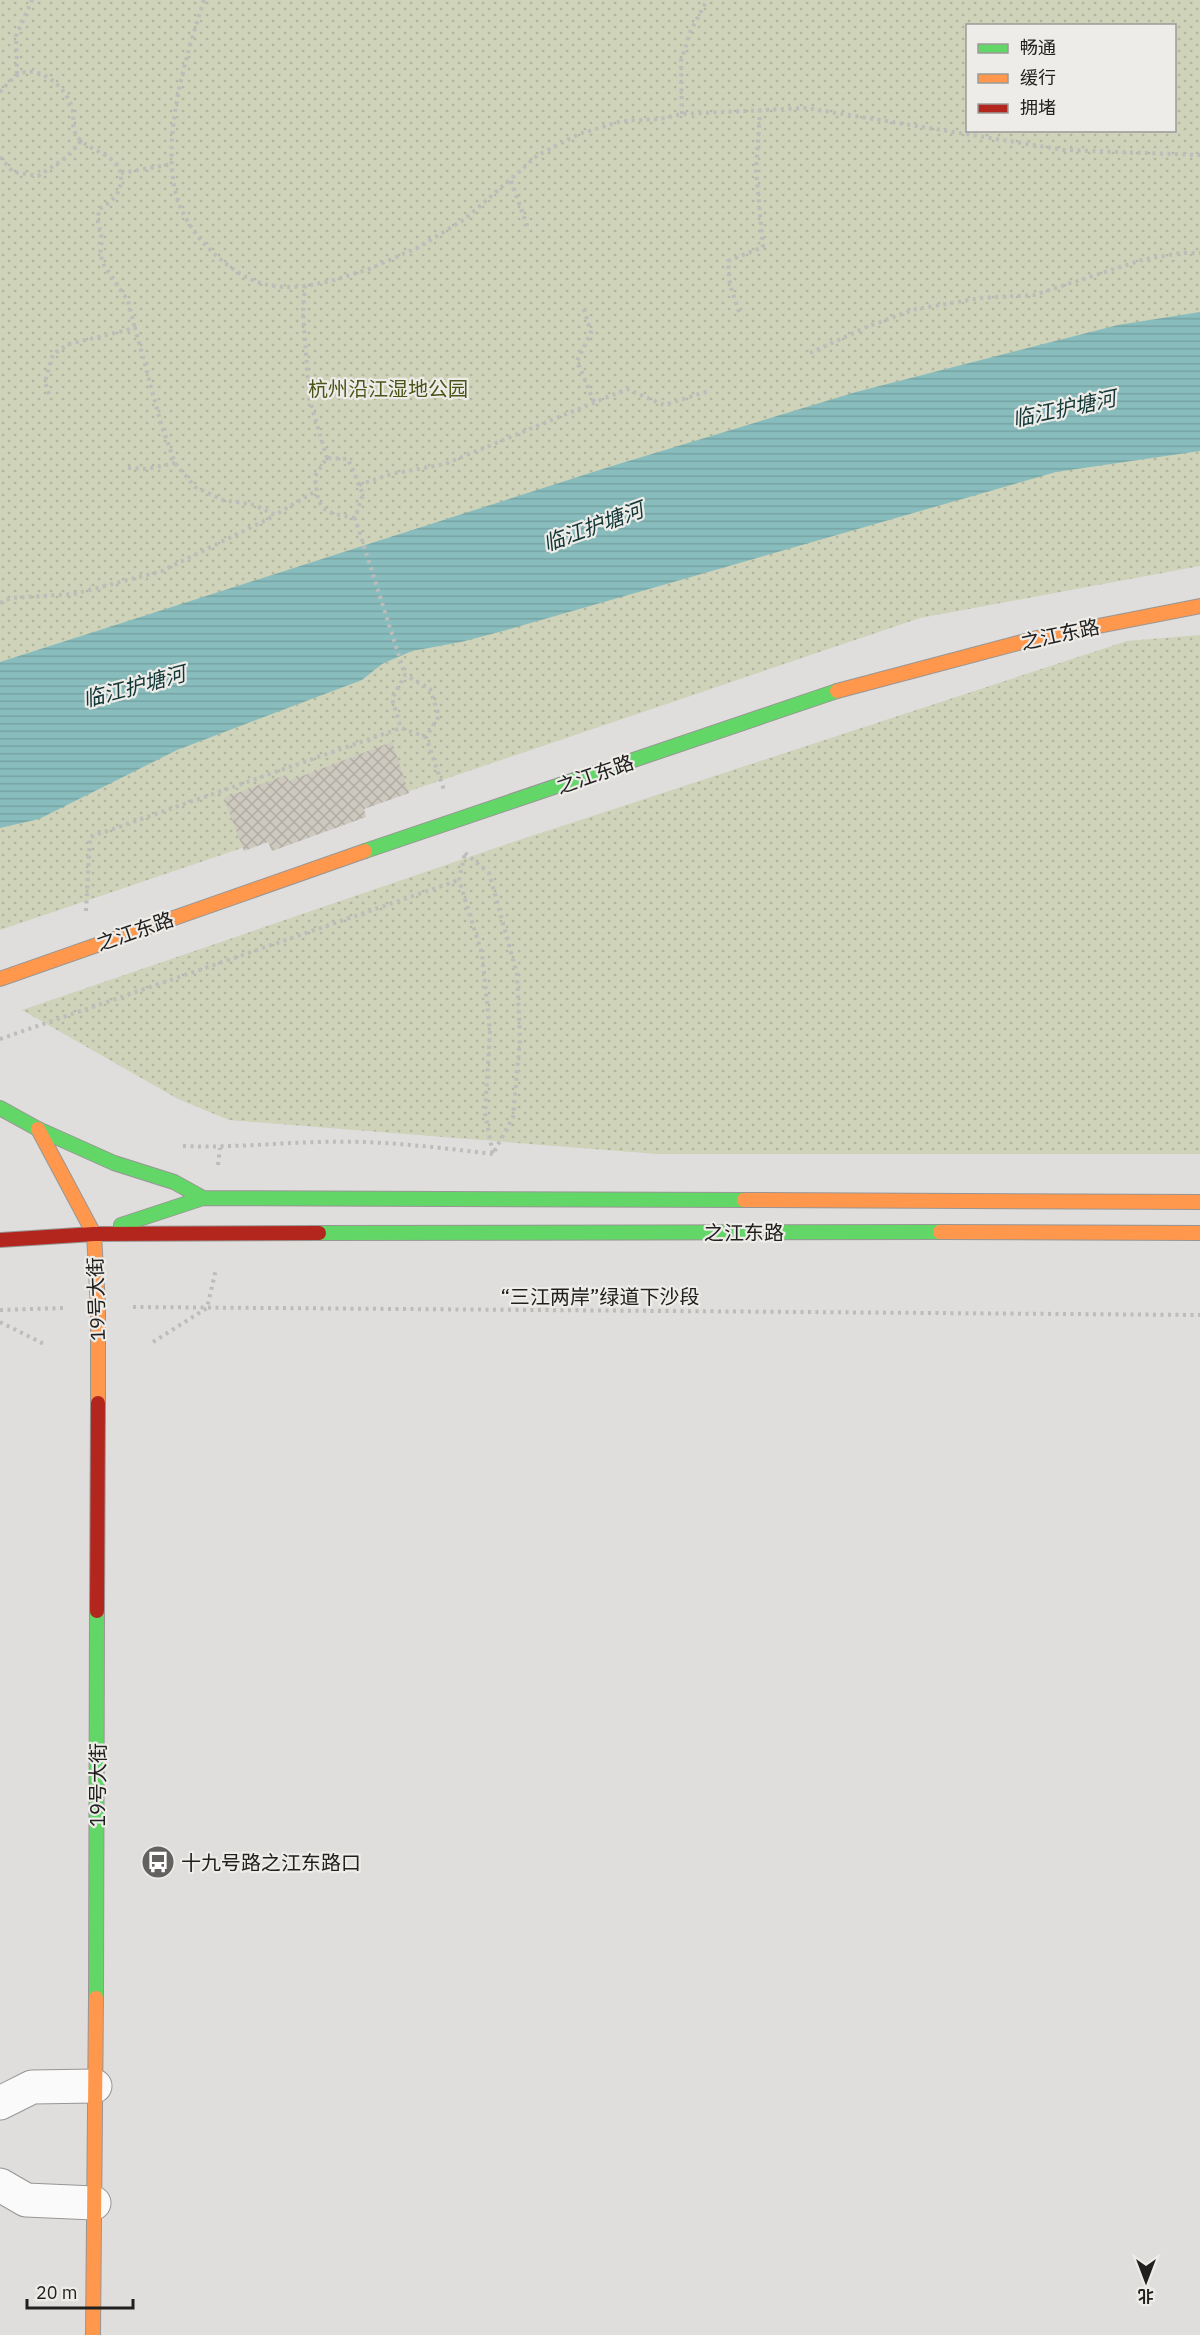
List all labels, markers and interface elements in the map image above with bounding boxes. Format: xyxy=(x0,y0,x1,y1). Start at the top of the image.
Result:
legend xyxy=(966,24,1176,132)
text: 畅通 xyxy=(1020,36,1056,59)
text: 缓行 xyxy=(1020,66,1056,89)
text: 拥堵 xyxy=(1020,96,1056,119)
park label: 杭州沿江湿地公园 xyxy=(308,375,468,402)
water label: 临江护塘河 xyxy=(1010,383,1122,433)
water label: 临江护塘河 xyxy=(539,494,651,557)
street label: 之江东路 xyxy=(1018,612,1102,656)
water label: 临江护塘河 xyxy=(80,658,192,713)
street label: 之江东路 xyxy=(553,748,637,800)
street label: 之江东路 xyxy=(93,905,177,957)
street label: 之江东路 xyxy=(704,1219,784,1246)
street label: 19号大街 xyxy=(81,1257,111,1341)
street label: “三江两岸”绿道下沙段 xyxy=(501,1283,699,1310)
street label: 19号大街 xyxy=(84,1743,111,1827)
bus stop icon: 十九号路之江东路口 xyxy=(140,1844,176,1880)
place label: 十九号路之江东路口 xyxy=(181,1849,361,1876)
north arrow xyxy=(1116,2251,1176,2311)
scale bar xyxy=(27,2272,134,2310)
text: 20 m xyxy=(36,2281,78,2304)
text: 北 xyxy=(1138,2286,1154,2306)

